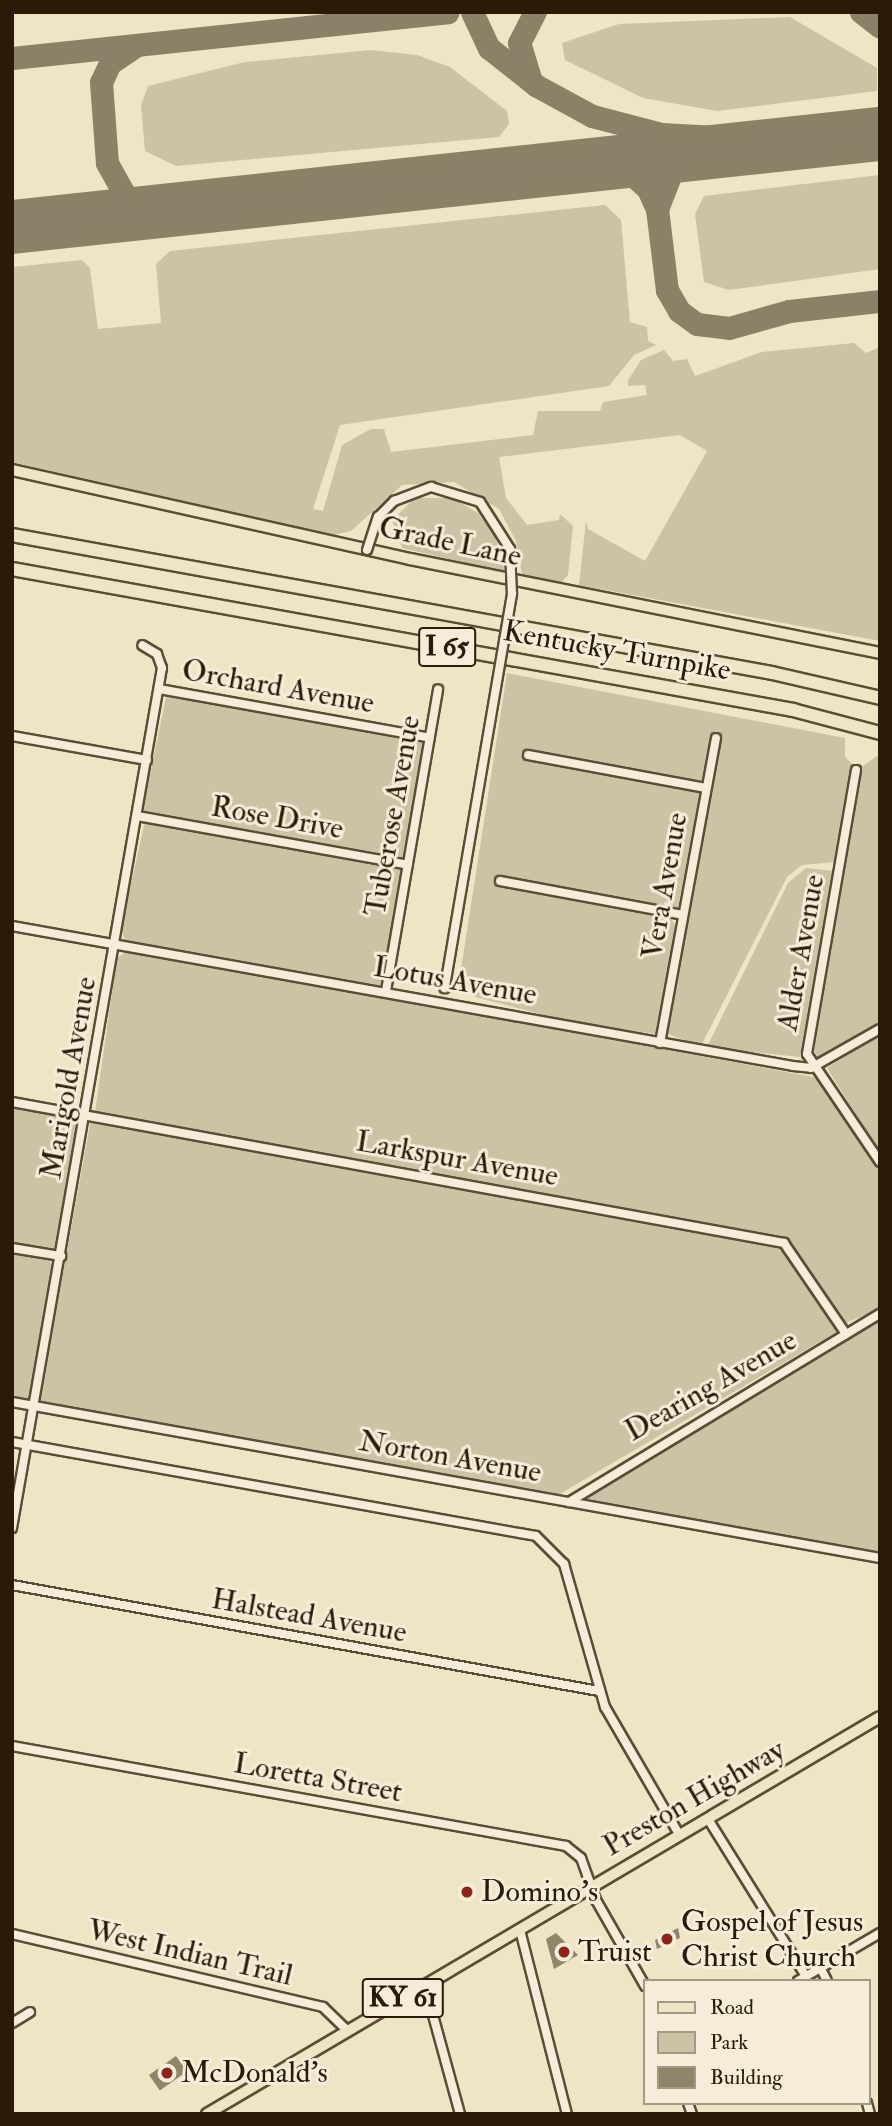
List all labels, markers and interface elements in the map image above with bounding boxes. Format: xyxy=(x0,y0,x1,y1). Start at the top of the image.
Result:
street label: Grade Lane xyxy=(376,509,524,575)
street label: Kentucky Turnpike xyxy=(500,613,734,689)
road number: I 65 xyxy=(417,622,477,672)
street label: Orchard Avenue xyxy=(179,652,377,722)
street label: Tuberose Avenue xyxy=(358,713,428,919)
street label: Rose Drive xyxy=(208,789,346,847)
street label: Vera Avenue xyxy=(634,810,696,962)
street label: Alder Avenue xyxy=(770,872,832,1034)
street label: Lotus Avenue xyxy=(371,949,539,1013)
street label: Marigold Avenue xyxy=(33,974,105,1182)
street label: Larkspur Avenue xyxy=(353,1124,561,1194)
street label: Dearing Avenue xyxy=(619,1322,803,1450)
street label: Norton Avenue xyxy=(356,1423,544,1491)
street label: Halstead Avenue xyxy=(209,1581,409,1651)
street label: Preston Highway xyxy=(597,1732,791,1864)
street label: Loretta Street xyxy=(231,1745,405,1811)
place label: Domino's xyxy=(481,1874,598,1910)
marker: Domino's xyxy=(459,1884,475,1900)
place label: Gospel of Jesus Christ Church xyxy=(681,1904,863,1974)
street label: West Indian Trail xyxy=(84,1912,296,1994)
marker: Gospel of Jesus Christ Church xyxy=(659,1931,675,1947)
place label: Truist xyxy=(578,1934,652,1970)
marker: Truist xyxy=(556,1944,572,1960)
road number: KY 61 xyxy=(361,1974,445,2022)
legend xyxy=(644,1979,871,2105)
text: Road xyxy=(710,1994,754,2021)
text: Park xyxy=(710,2029,748,2056)
place label: McDonald's xyxy=(181,2055,328,2091)
text: Building xyxy=(710,2064,783,2091)
marker: McDonald's xyxy=(159,2065,175,2081)

